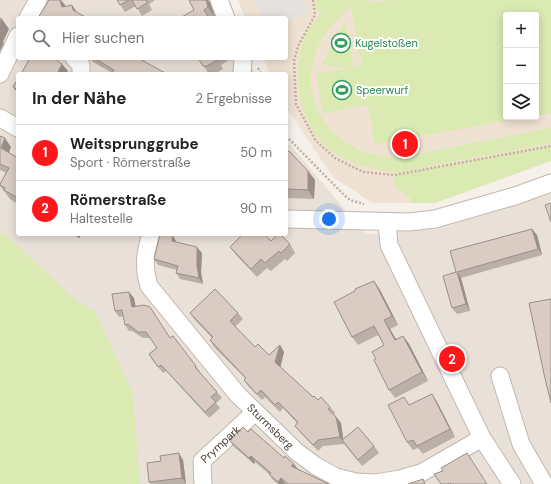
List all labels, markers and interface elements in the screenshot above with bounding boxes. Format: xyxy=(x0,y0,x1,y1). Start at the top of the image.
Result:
map controls xyxy=(503,12,539,120)
button: + xyxy=(503,12,539,48)
search box xyxy=(16,16,288,60)
icon: search xyxy=(30,27,52,49)
text: Hier suchen xyxy=(62,28,144,48)
sports icon: Kugelstoßen xyxy=(330,32,352,54)
place label: Kugelstoßen xyxy=(355,36,418,50)
button: − xyxy=(503,48,539,84)
sports icon: Speerwurf xyxy=(331,79,353,101)
place label: Speerwurf xyxy=(356,83,409,97)
button: layers xyxy=(503,84,539,120)
text: In der Nähe xyxy=(32,87,127,109)
text: 2 Ergebnisse xyxy=(196,90,272,107)
pin: 1 xyxy=(392,129,418,159)
text: Weitsprunggrube xyxy=(70,134,199,154)
text: 1 xyxy=(43,144,47,161)
text: 50 m xyxy=(240,144,272,161)
text: Sport · Römerstraße xyxy=(70,154,191,171)
text: Römerstraße xyxy=(70,190,166,210)
text: 2 xyxy=(41,200,49,217)
text: 90 m xyxy=(240,200,272,217)
your location xyxy=(319,209,339,229)
text: Haltestelle xyxy=(70,210,133,227)
pin: 2 xyxy=(439,344,465,374)
street label: Sturmsberg xyxy=(244,401,297,452)
street label: Prympark xyxy=(198,422,243,466)

